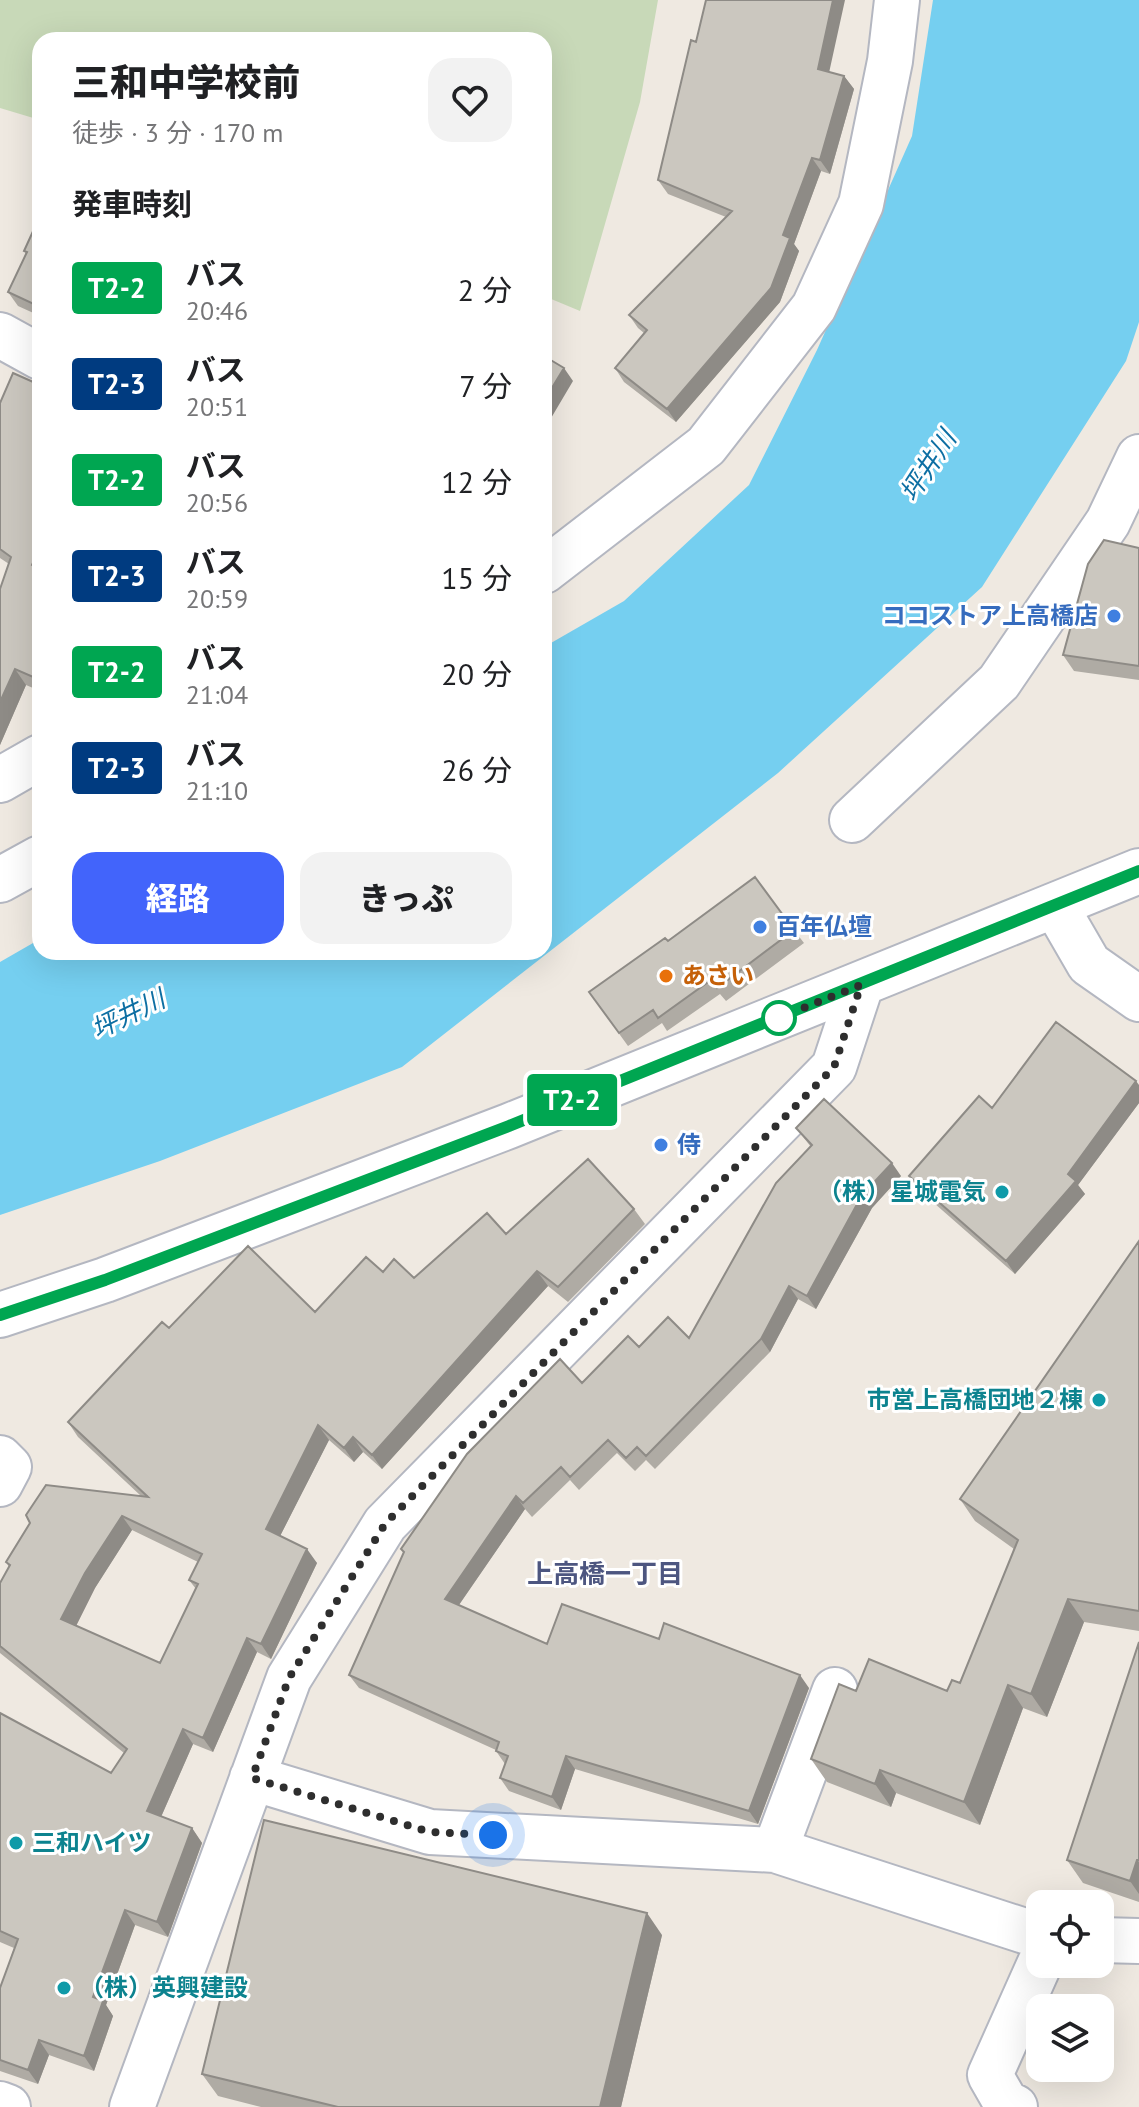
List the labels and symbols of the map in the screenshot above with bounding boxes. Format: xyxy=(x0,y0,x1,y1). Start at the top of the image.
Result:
water label: 坪井川 xyxy=(892,422,964,507)
place label: ココストア上高橋店 xyxy=(882,600,1098,631)
marker: ココストア上高橋店 xyxy=(1105,607,1123,625)
place label: 百年仏壇 xyxy=(776,911,872,942)
marker: 百年仏壇 xyxy=(751,918,769,936)
place label: あさい xyxy=(682,960,754,991)
marker: あさい xyxy=(657,967,675,985)
water label: 坪井川 xyxy=(85,980,173,1045)
unlabelled marker xyxy=(762,1001,796,1035)
line badge: T2-2 xyxy=(516,1074,628,1126)
place label: 侍 xyxy=(677,1129,701,1160)
marker: 侍 xyxy=(652,1136,670,1154)
place label: （株）星城電気 xyxy=(818,1176,986,1207)
marker: （株）星城電気 xyxy=(993,1183,1011,1201)
place label: 市営上高橋団地２棟 xyxy=(867,1384,1083,1415)
marker: 市営上高橋団地２棟 xyxy=(1090,1391,1108,1409)
district label: 上高橋一丁目 xyxy=(527,1557,683,1590)
your location xyxy=(473,1815,513,1855)
place label: 三和ハイツ xyxy=(32,1827,152,1858)
marker: 三和ハイツ xyxy=(7,1834,25,1852)
place label: （株）英興建設 xyxy=(80,1972,248,2003)
marker: （株）英興建設 xyxy=(55,1979,73,1997)

